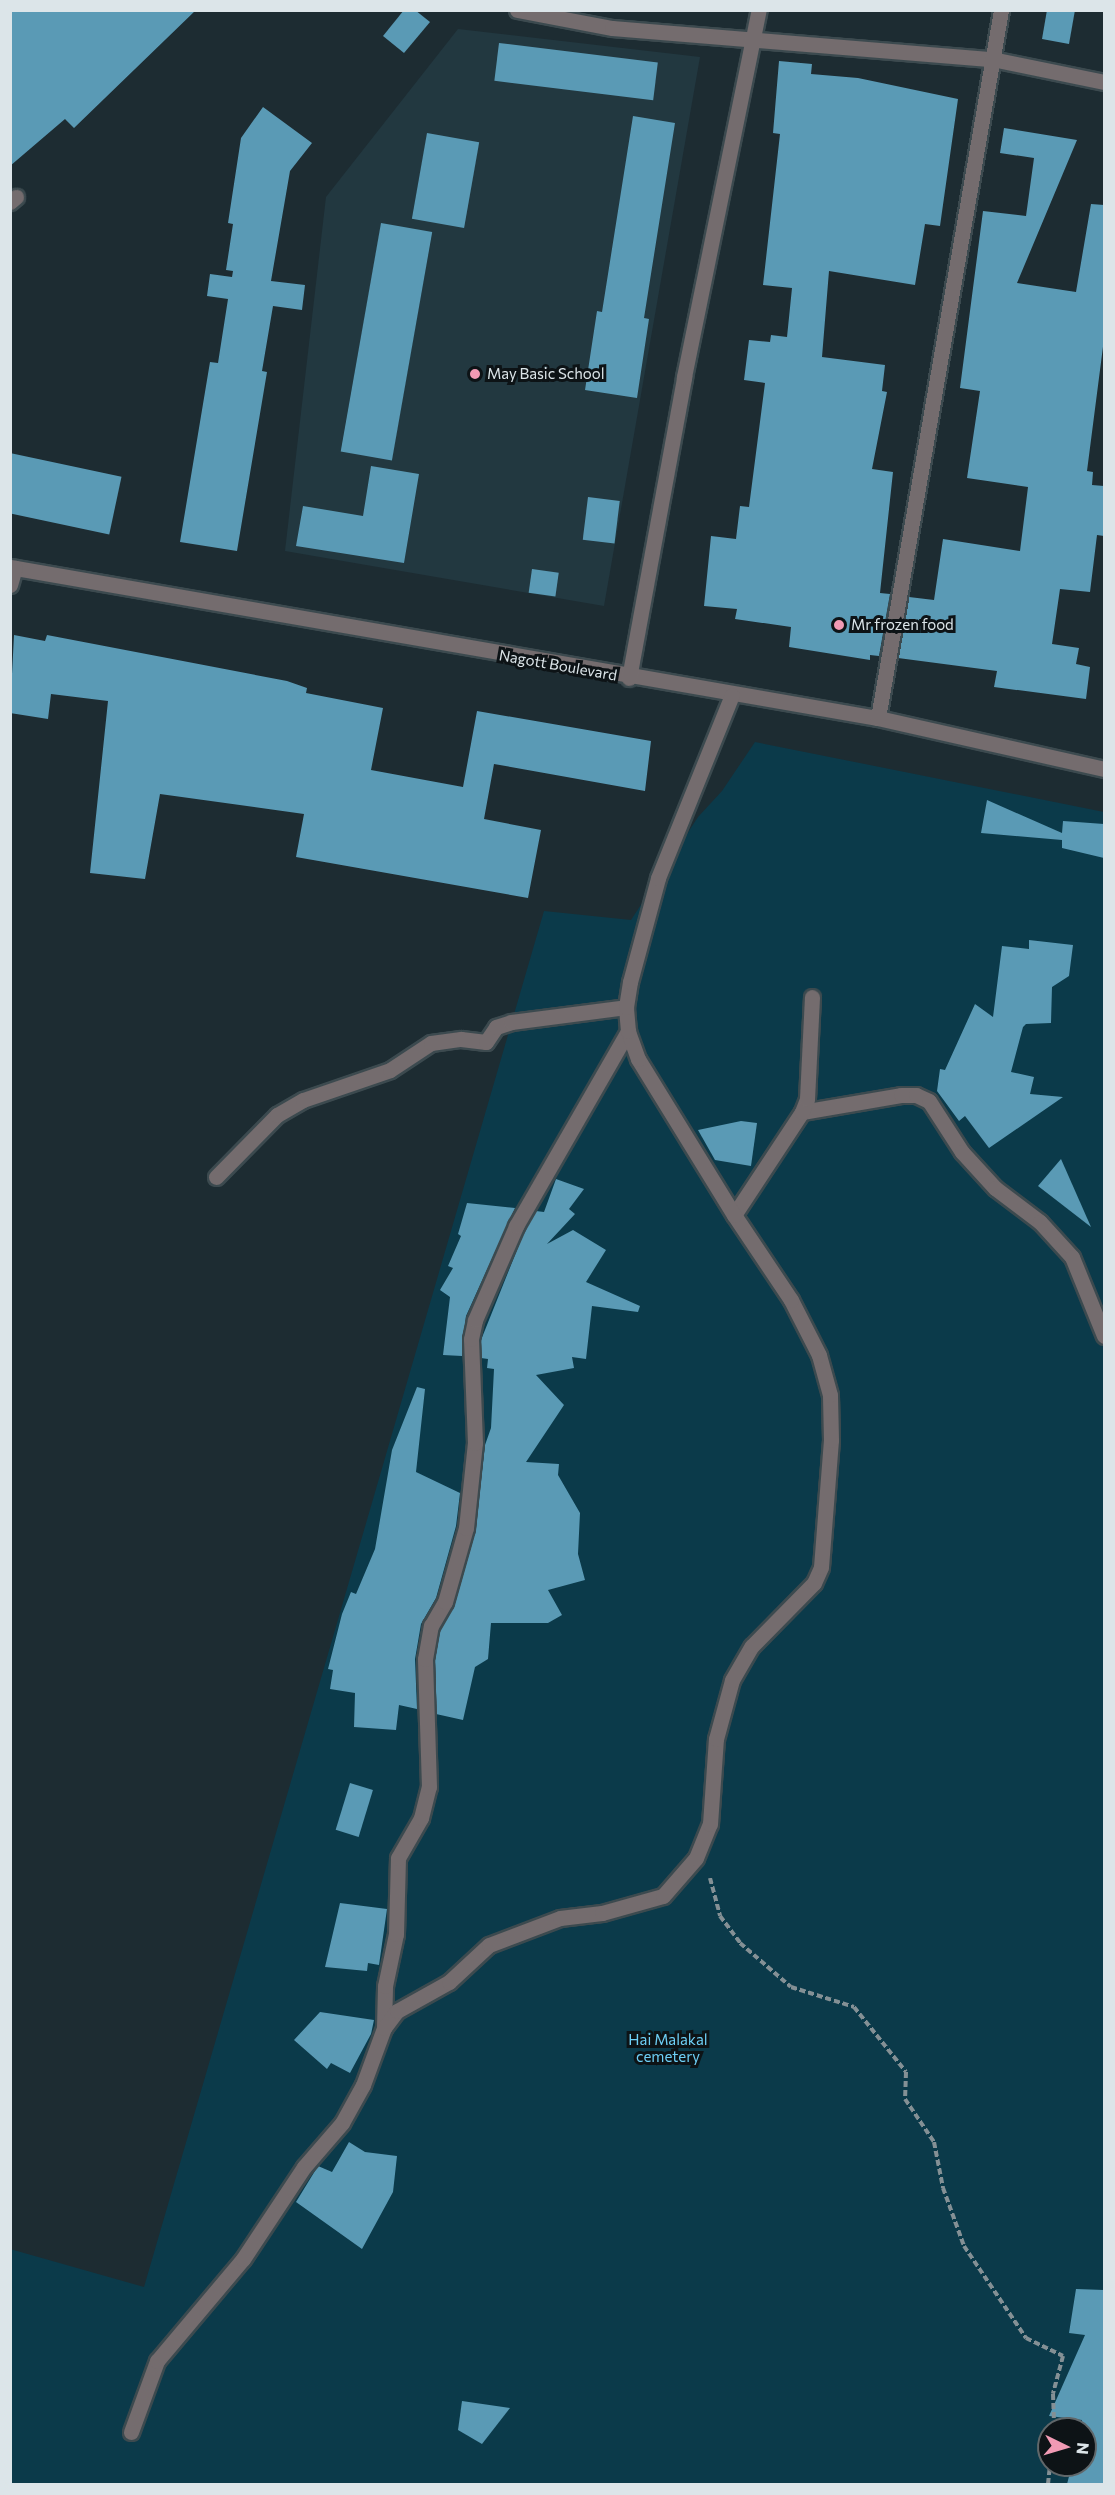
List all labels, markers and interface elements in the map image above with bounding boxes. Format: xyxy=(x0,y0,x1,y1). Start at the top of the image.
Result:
place label: May Basic School xyxy=(487,365,605,383)
marker: May Basic School xyxy=(468,367,482,381)
place label: Mr frozen food xyxy=(851,616,954,634)
marker: Mr frozen food xyxy=(832,618,846,632)
street label: Nagott Boulevard xyxy=(498,646,618,684)
park label: Hai Malakal cemetery xyxy=(628,2030,708,2065)
north arrow xyxy=(1037,2417,1097,2477)
text: N xyxy=(1073,2442,1093,2455)

